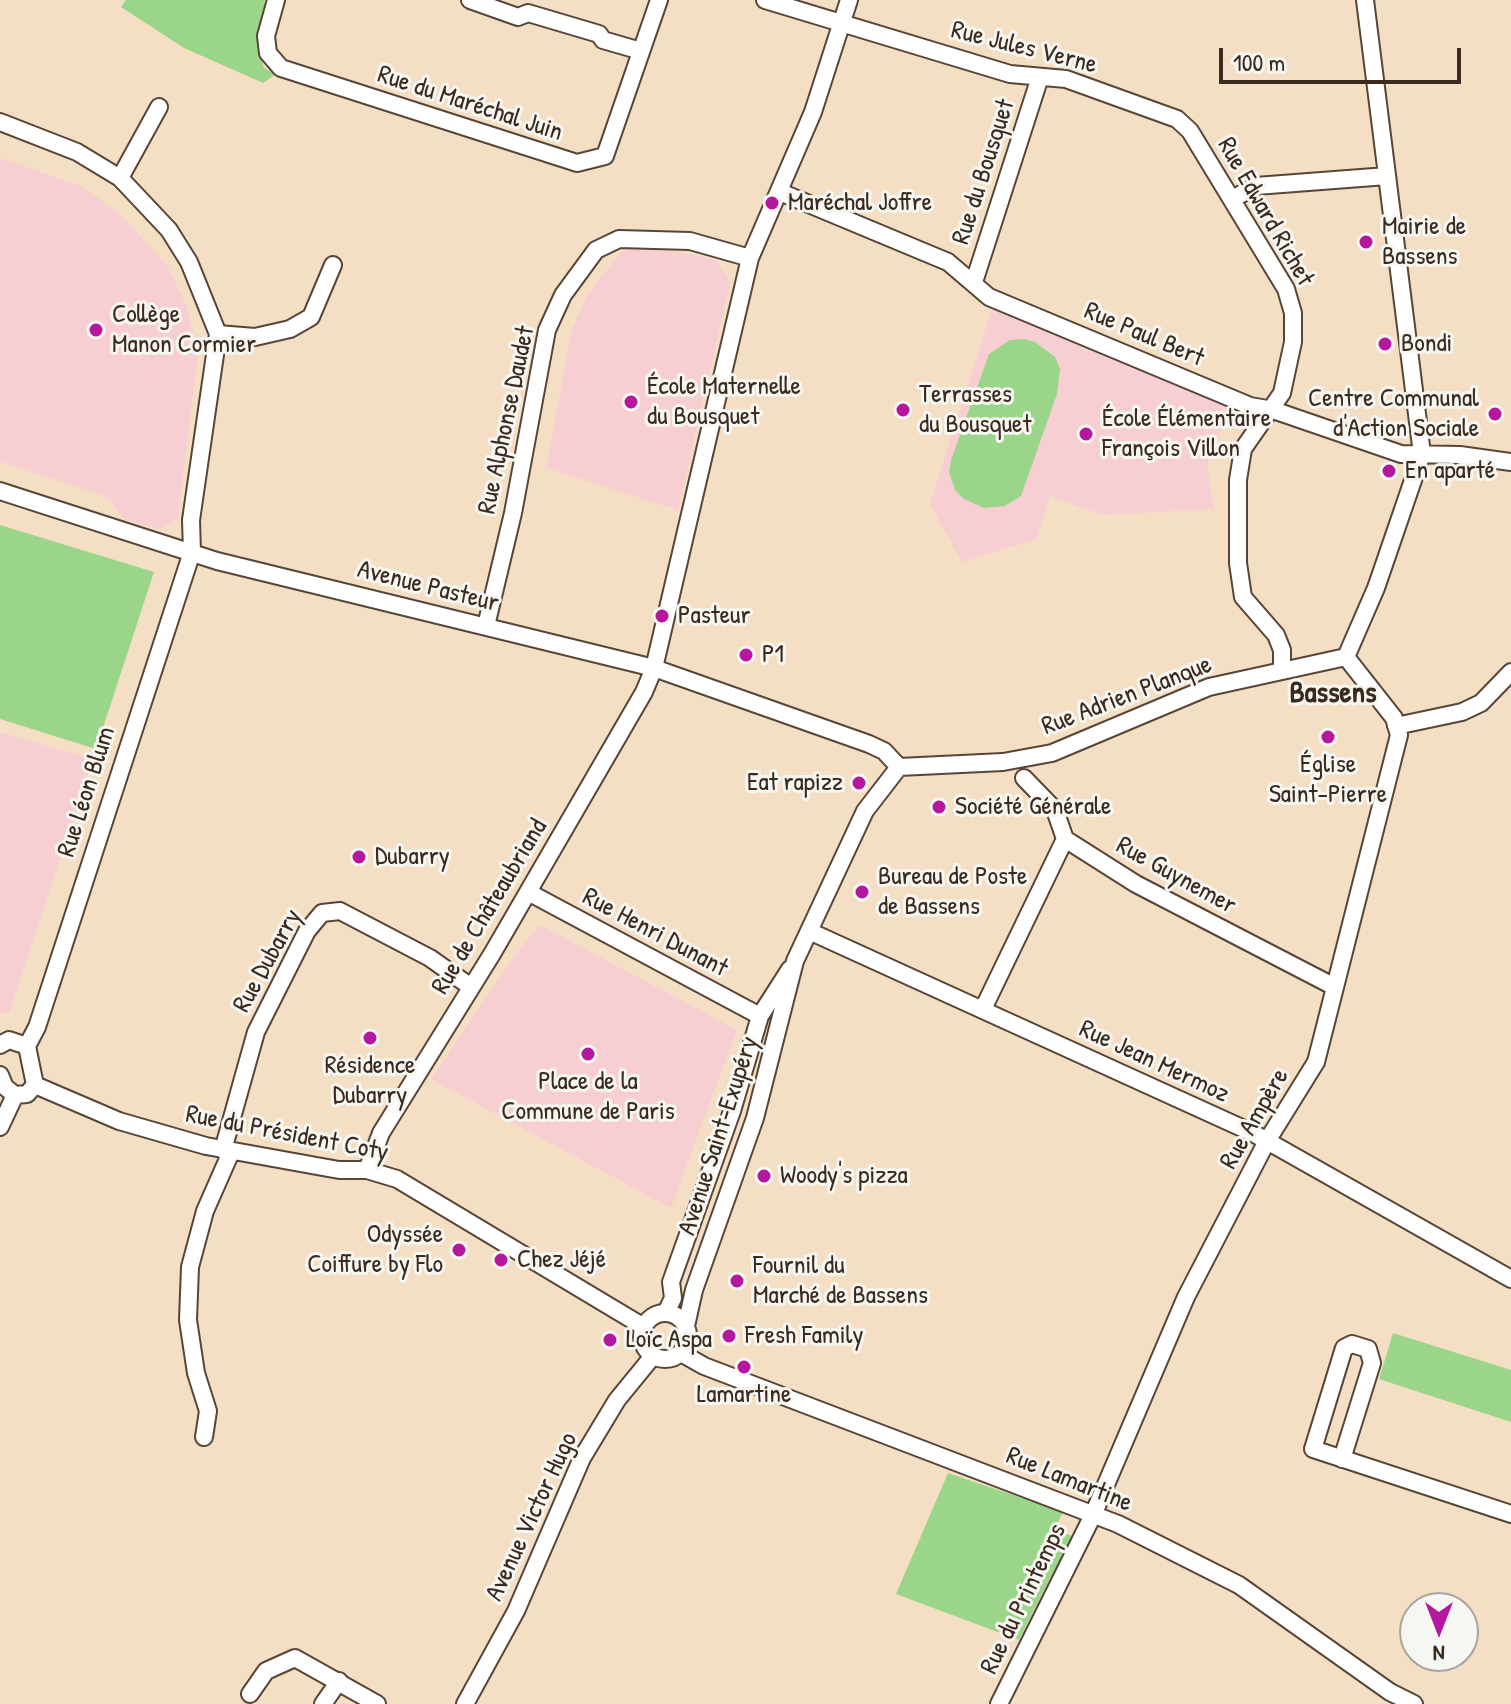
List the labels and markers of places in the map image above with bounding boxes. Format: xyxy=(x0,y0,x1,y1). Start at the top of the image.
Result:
place label: Maréchal Joffre xyxy=(788,187,932,219)
marker: Maréchal Joffre xyxy=(763,194,781,212)
place label: Mairie de Bassens xyxy=(1382,211,1466,272)
marker: Mairie de Bassens xyxy=(1357,233,1375,251)
place label: Collège Manon Cormier xyxy=(112,299,256,360)
marker: Collège Manon Cormier xyxy=(87,321,105,339)
place label: Bondi xyxy=(1401,328,1452,360)
marker: Bondi xyxy=(1376,335,1394,353)
place label: École Maternelle du Bousquet xyxy=(647,371,801,432)
place label: Terrasses du Bousquet xyxy=(919,379,1031,440)
place label: Centre Communal d'Action Sociale xyxy=(1308,383,1479,444)
marker: École Maternelle du Bousquet xyxy=(622,393,640,411)
marker: Terrasses du Bousquet xyxy=(894,401,912,419)
place label: École Élémentaire François Villon xyxy=(1102,403,1271,464)
marker: Centre Communal d'Action Sociale xyxy=(1486,405,1504,423)
marker: École Élémentaire François Villon xyxy=(1077,425,1095,443)
place label: En aparté xyxy=(1405,455,1495,487)
marker: En aparté xyxy=(1380,462,1398,480)
place label: Pasteur xyxy=(678,600,750,632)
marker: Pasteur xyxy=(653,607,671,625)
place label: P1 xyxy=(762,639,784,671)
marker: P1 xyxy=(737,646,755,664)
marker: Église Saint-Pierre xyxy=(1319,728,1337,746)
place label: Église Saint-Pierre xyxy=(1269,749,1387,810)
place label: Eat rapizz xyxy=(747,767,843,799)
marker: Eat rapizz xyxy=(850,774,868,792)
place label: Société Générale xyxy=(955,791,1111,823)
marker: Société Générale xyxy=(930,798,948,816)
place label: Dubarry xyxy=(375,841,450,873)
marker: Dubarry xyxy=(350,848,368,866)
place label: Bureau de Poste de Bassens xyxy=(878,861,1027,922)
marker: Bureau de Poste de Bassens xyxy=(853,883,871,901)
marker: Résidence Dubarry xyxy=(361,1029,379,1047)
marker: Place de la Commune de Paris xyxy=(579,1045,597,1063)
place label: Résidence Dubarry xyxy=(325,1050,415,1112)
place label: Place de la Commune de Paris xyxy=(501,1066,675,1128)
place label: Woody's pizza xyxy=(780,1160,908,1192)
marker: Woody's pizza xyxy=(755,1167,773,1185)
place label: Odyssée Coiffure by Flo xyxy=(307,1219,443,1280)
marker: Odyssée Coiffure by Flo xyxy=(450,1241,468,1259)
place label: Chez Jéjé xyxy=(517,1244,606,1276)
place label: Fournil du Marché de Bassens xyxy=(753,1250,928,1312)
marker: Chez Jéjé xyxy=(492,1251,510,1269)
marker: Fournil du Marché de Bassens xyxy=(728,1272,746,1290)
place label: Fresh Family xyxy=(745,1320,863,1352)
place label: Loïc Aspa xyxy=(626,1324,712,1356)
marker: Fresh Family xyxy=(720,1327,738,1345)
marker: Loïc Aspa xyxy=(601,1331,619,1349)
marker: Lamartine xyxy=(735,1358,753,1376)
place label: Lamartine xyxy=(697,1379,791,1411)

